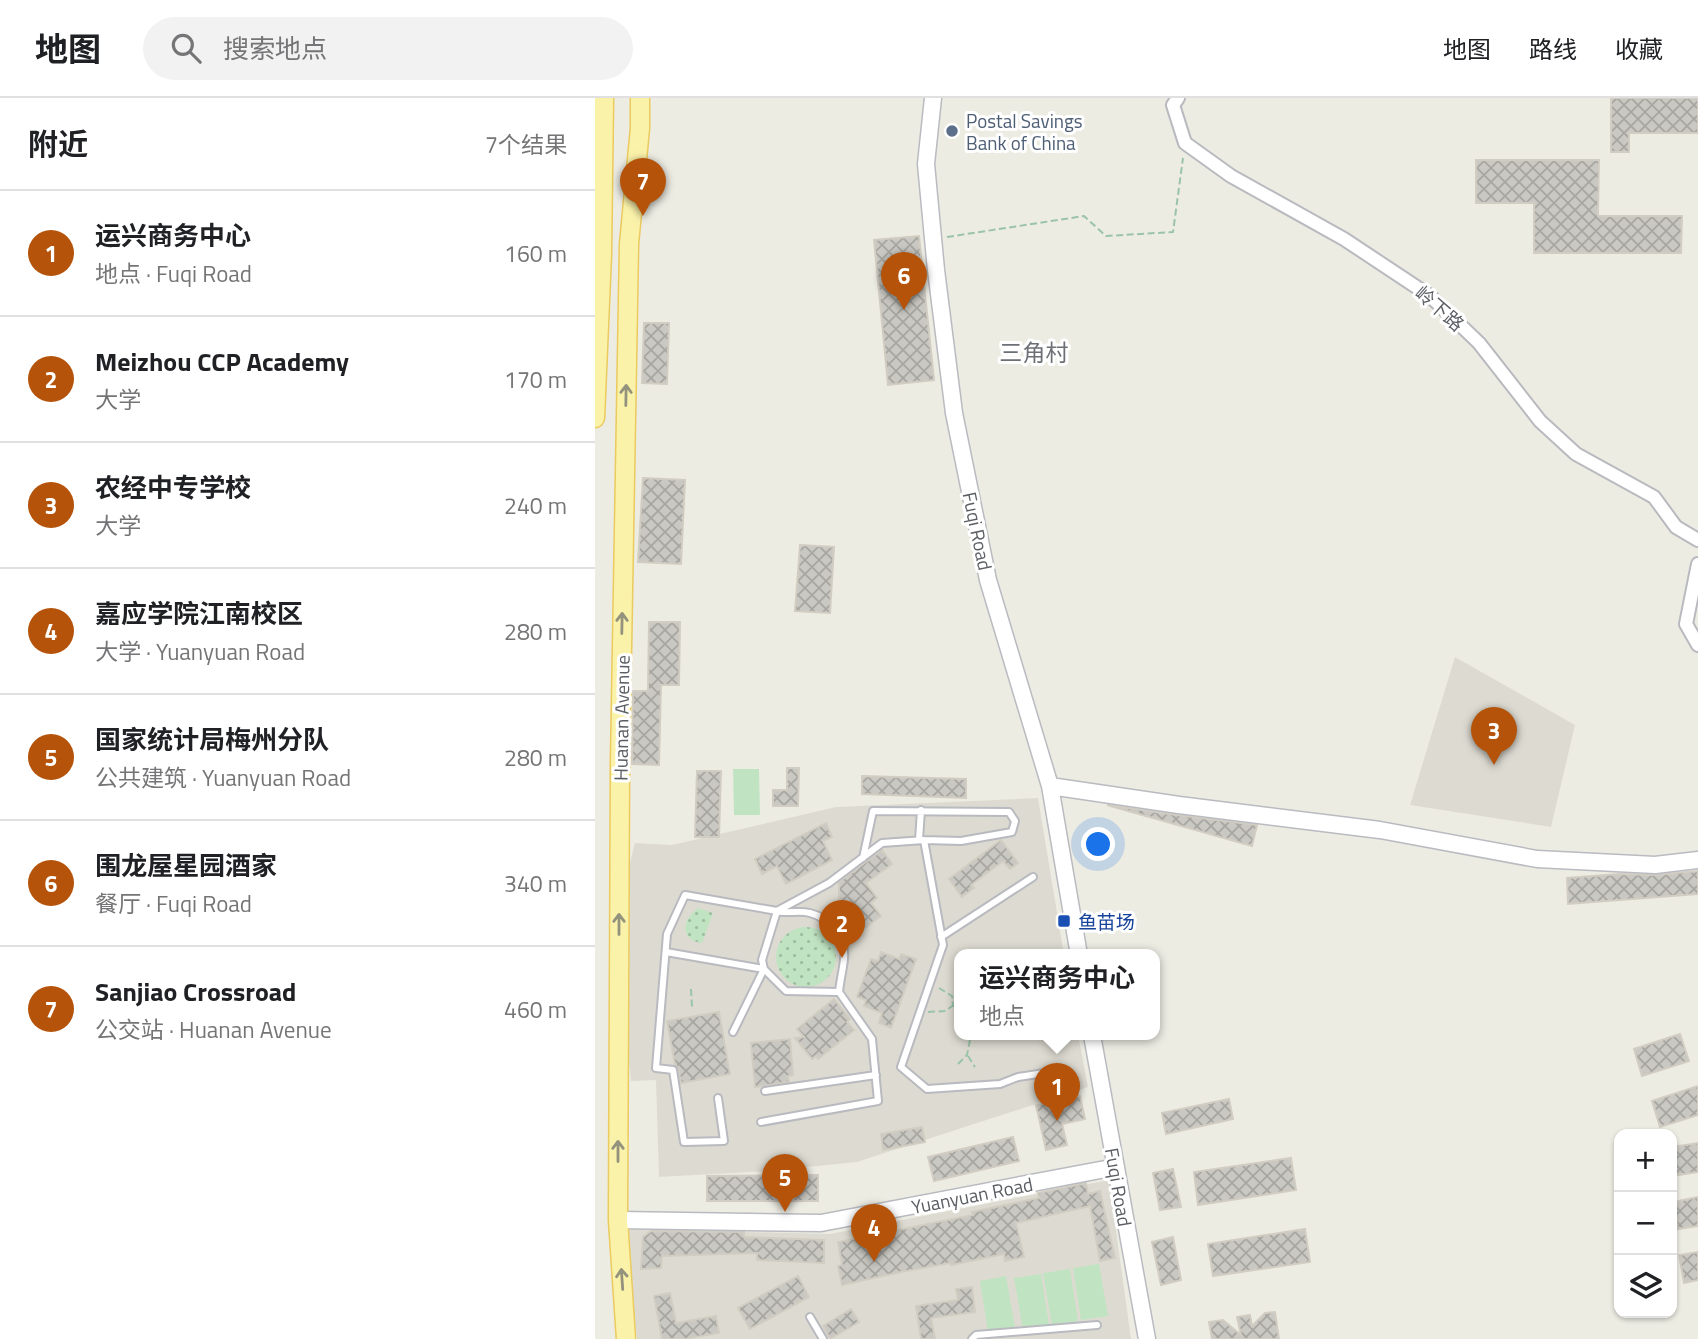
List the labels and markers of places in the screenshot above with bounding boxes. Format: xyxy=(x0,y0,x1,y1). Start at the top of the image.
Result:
place label: Postal Savings Bank of China xyxy=(966,106,1083,157)
marker: Postal Savings Bank of China xyxy=(944,123,960,139)
pin: 7 xyxy=(620,158,666,216)
pin: 6 xyxy=(881,252,927,310)
pin: 3 xyxy=(1471,707,1517,765)
pin: 2 xyxy=(819,900,865,958)
place label: 鱼苗场 xyxy=(1078,907,1135,936)
marker: 鱼苗场 xyxy=(1056,913,1072,929)
pin: 1 xyxy=(1034,1063,1080,1121)
pin: 5 xyxy=(762,1154,808,1212)
pin: 4 xyxy=(851,1204,897,1262)

